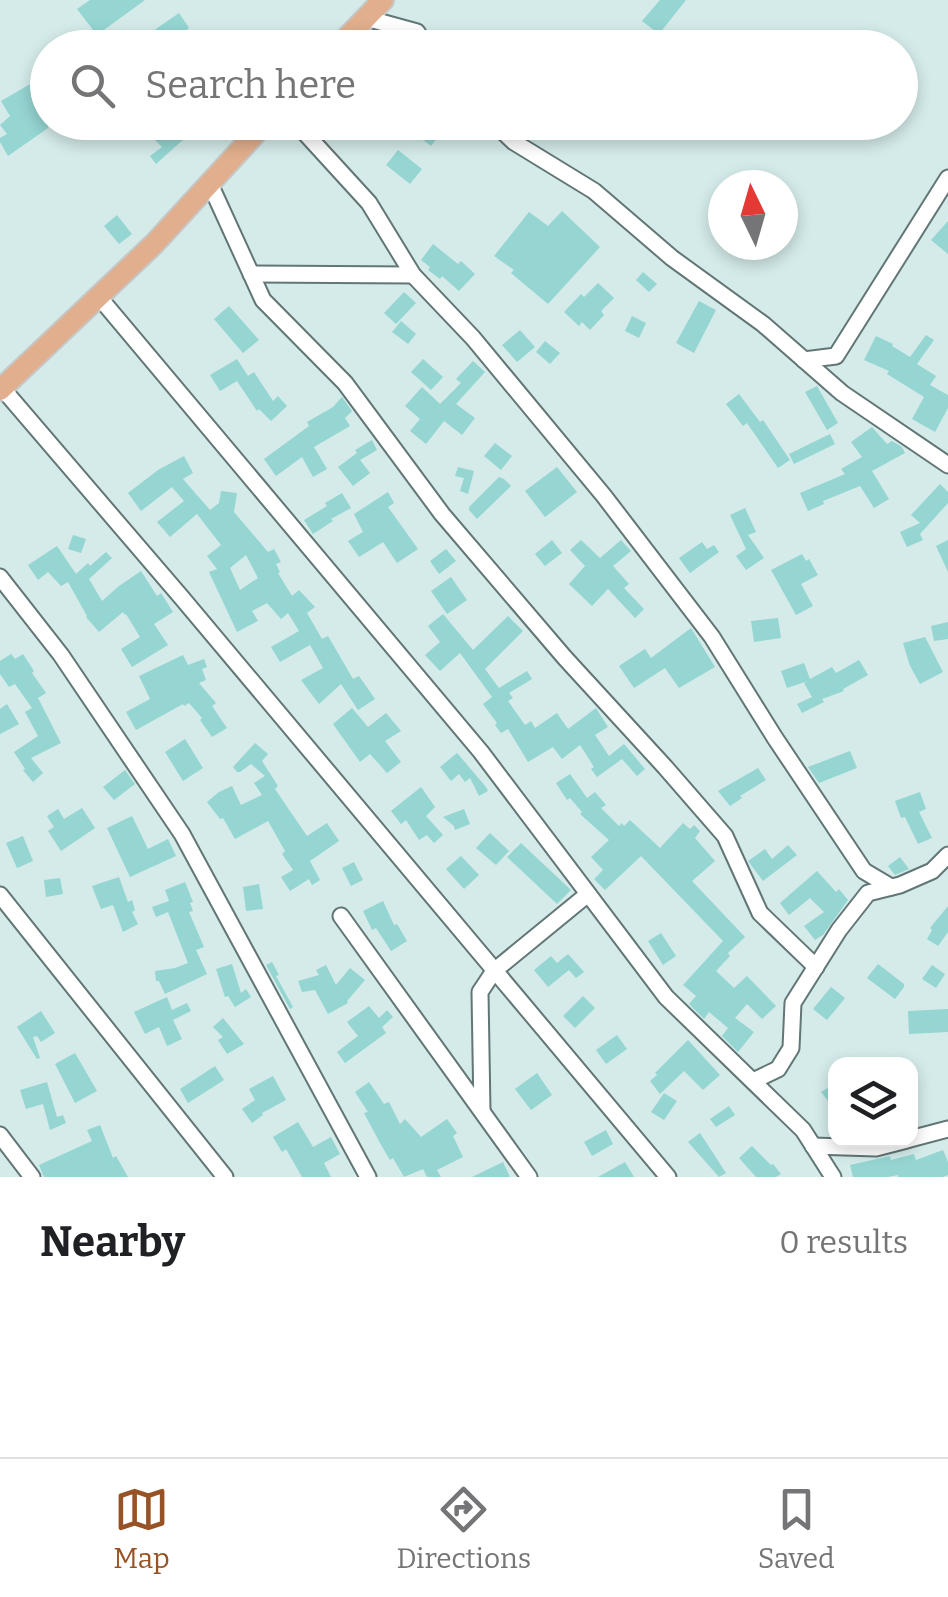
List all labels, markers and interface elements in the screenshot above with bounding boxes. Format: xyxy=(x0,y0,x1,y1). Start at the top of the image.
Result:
search box xyxy=(30,30,918,140)
icon: search xyxy=(65,58,120,113)
text: Search here xyxy=(145,62,356,108)
north arrow xyxy=(708,170,798,260)
map controls xyxy=(828,1057,918,1147)
button: layers xyxy=(828,1057,918,1147)
text: Nearby xyxy=(40,1217,185,1267)
text: 0 results xyxy=(779,1223,908,1261)
tab: Map xyxy=(113,1482,170,1575)
tab: Directions xyxy=(396,1482,531,1575)
tab: Saved xyxy=(758,1482,835,1575)

